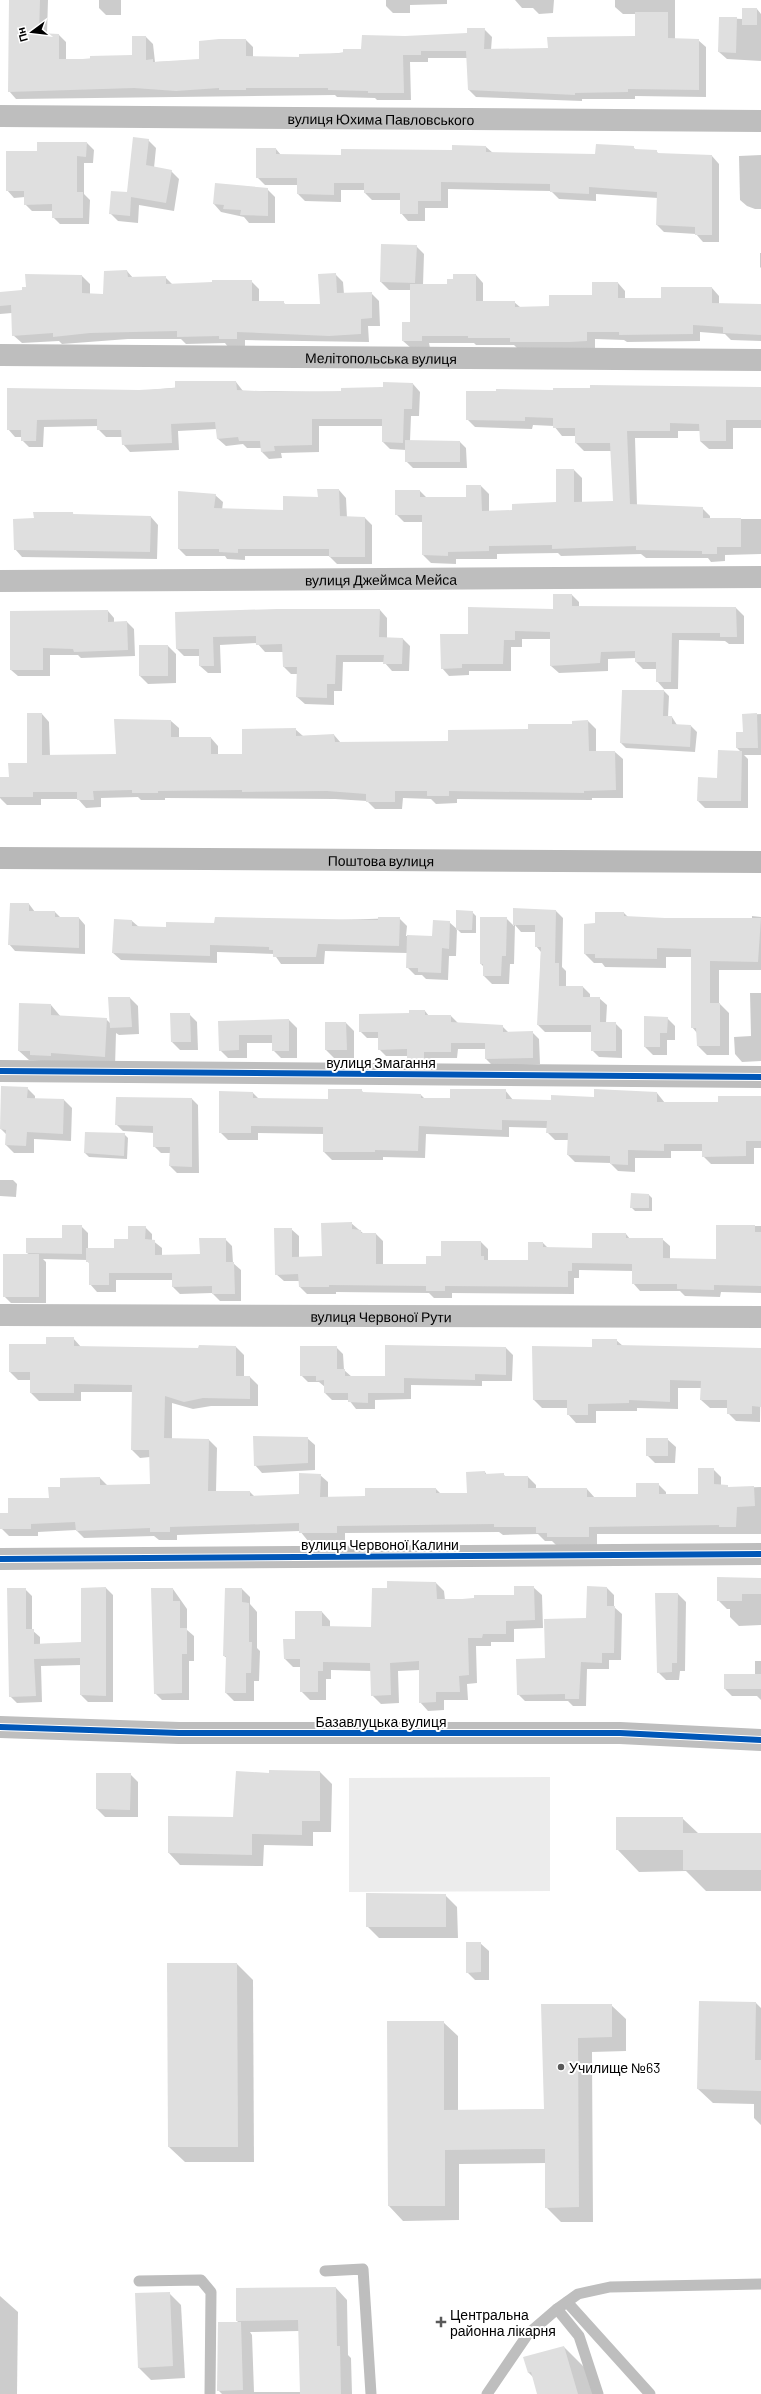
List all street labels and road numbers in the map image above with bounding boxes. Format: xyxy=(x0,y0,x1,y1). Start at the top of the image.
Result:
street label: вулиця Юхима Павловського xyxy=(287,109,475,128)
street label: Мелітопольська вулиця xyxy=(305,349,457,367)
street label: вулиця Джеймса Мейса xyxy=(305,570,457,588)
street label: Поштова вулиця xyxy=(328,851,434,869)
street label: вулиця Змагання xyxy=(326,1054,436,1071)
street label: вулиця Червоної Рути xyxy=(310,1307,452,1325)
street label: вулиця Червоної Калини xyxy=(301,1536,459,1553)
street label: Базавлуцька вулиця xyxy=(315,1713,447,1730)

